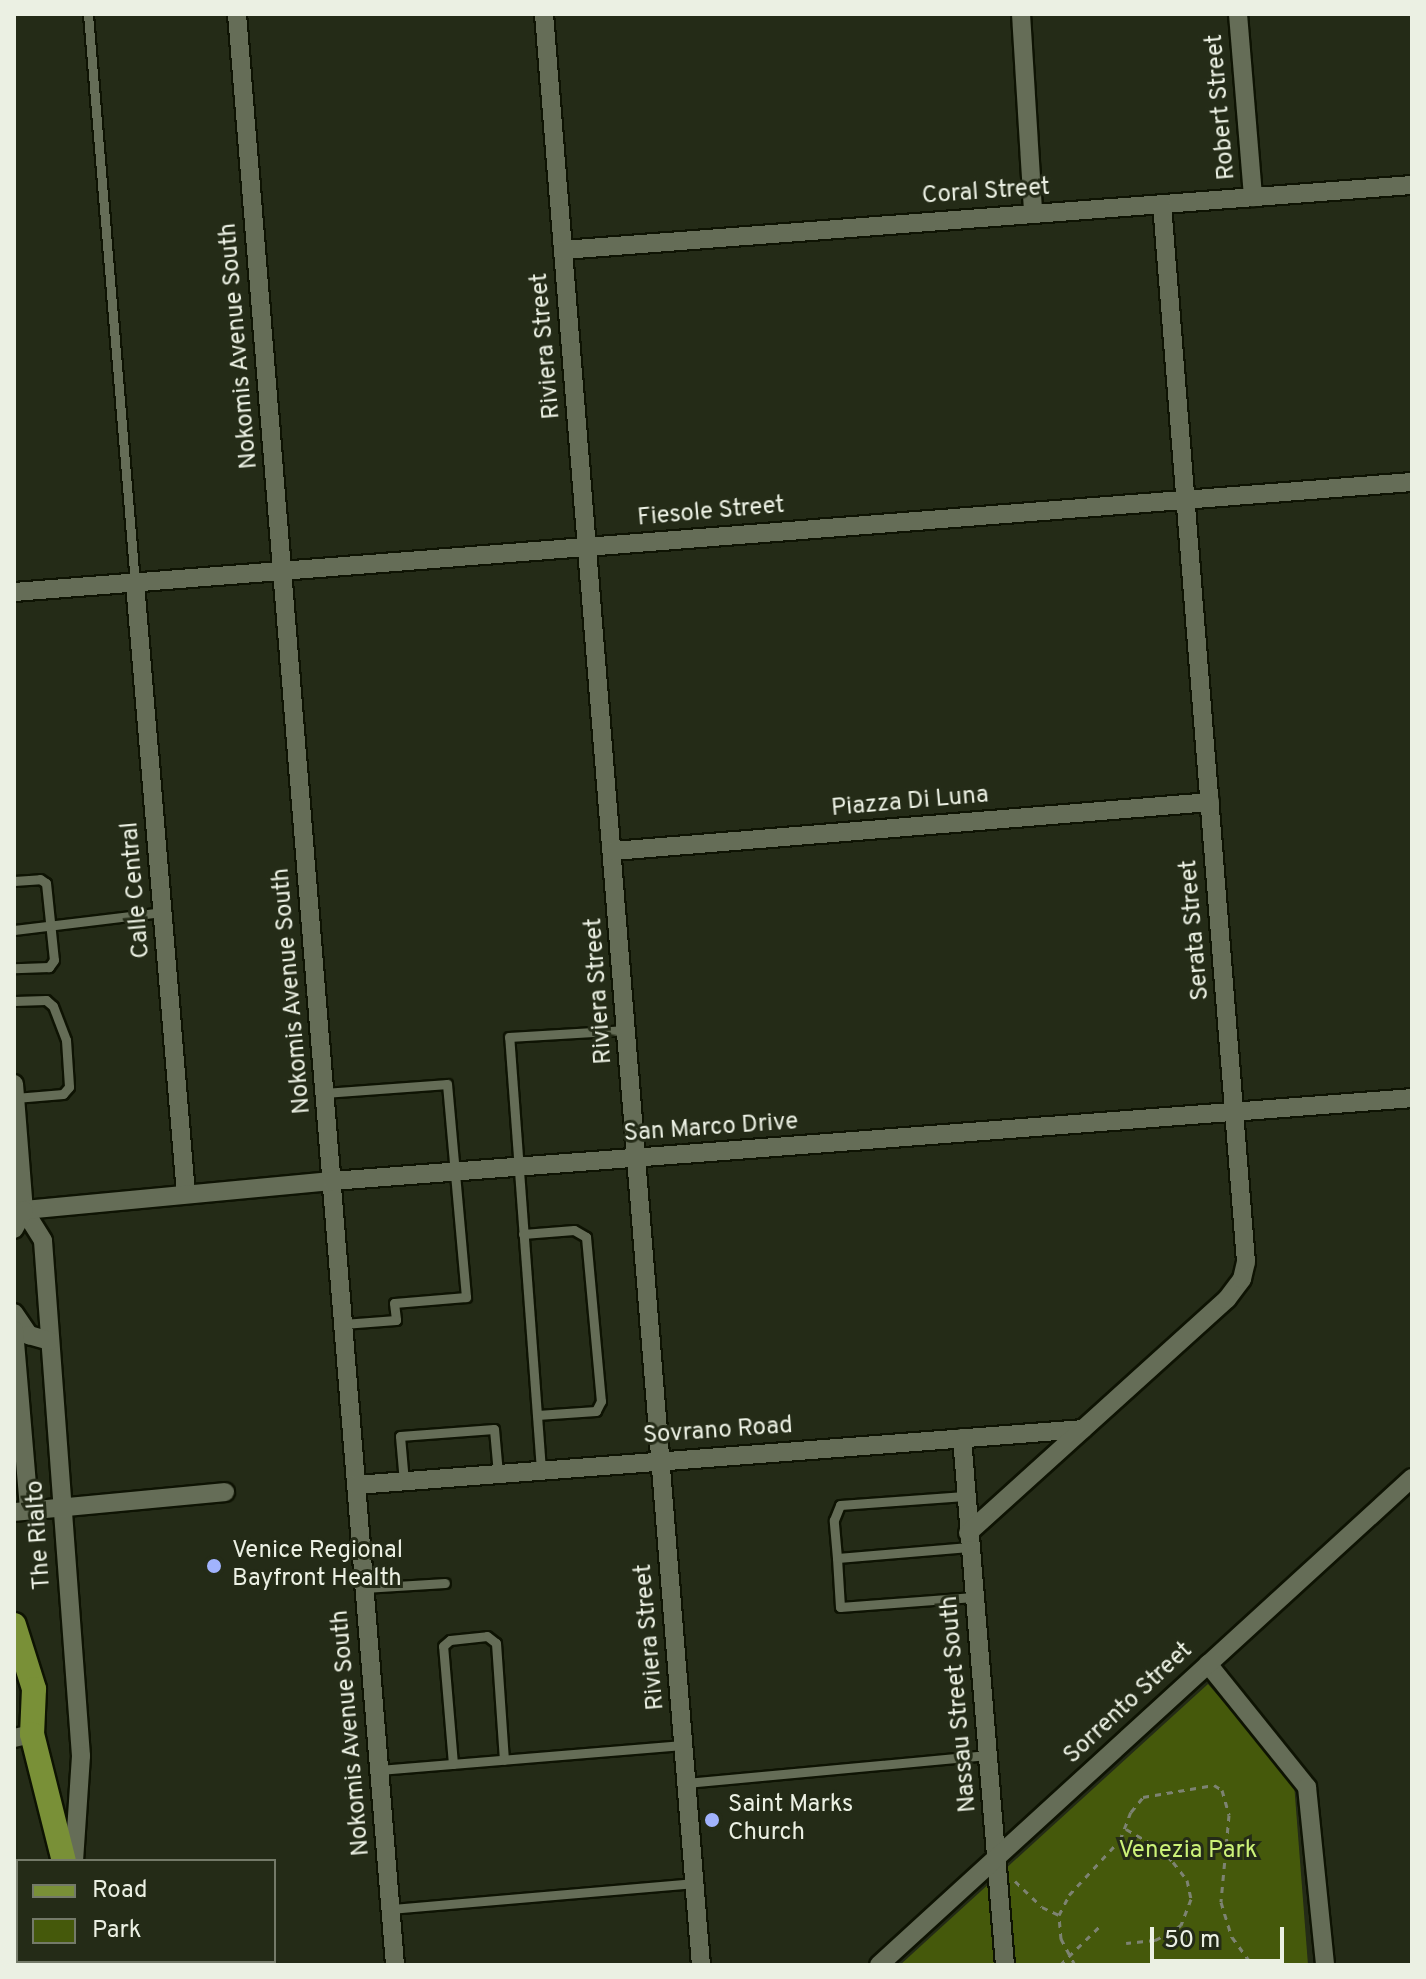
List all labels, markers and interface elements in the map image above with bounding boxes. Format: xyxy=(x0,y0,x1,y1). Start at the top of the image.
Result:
street label: Robert Street xyxy=(1201,33,1243,181)
street label: Coral Street xyxy=(921,174,1051,212)
street label: Nokomis Avenue South xyxy=(215,221,265,471)
street label: Riviera Street xyxy=(526,272,568,420)
street label: Fiesole Street xyxy=(636,492,786,534)
street label: Piazza Di Luna xyxy=(830,782,990,824)
street label: Calle Central xyxy=(117,820,157,960)
street label: Serata Street xyxy=(1175,858,1217,1002)
street label: Nokomis Avenue South xyxy=(268,866,318,1116)
street label: Riviera Street xyxy=(581,917,619,1065)
street label: San Marco Drive xyxy=(623,1109,799,1149)
street label: Sovrano Road xyxy=(642,1412,794,1452)
street label: The Rialto xyxy=(22,1479,58,1591)
place label: Venice Regional Bayfront Health xyxy=(232,1538,403,1594)
marker: Venice Regional Bayfront Health xyxy=(203,1555,225,1577)
street label: Riviera Street xyxy=(630,1563,672,1711)
street label: Nassau Street South xyxy=(936,1594,984,1814)
street label: Nokomis Avenue South xyxy=(327,1608,377,1858)
street label: Sorrento Street xyxy=(1059,1637,1199,1771)
place label: Saint Marks Church xyxy=(728,1792,853,1848)
marker: Saint Marks Church xyxy=(703,1811,721,1829)
park label: Venezia Park xyxy=(1118,1838,1258,1866)
legend xyxy=(16,1859,276,1963)
text: Road xyxy=(92,1876,148,1906)
scale bar xyxy=(1154,1911,1288,1961)
text: Park xyxy=(92,1916,142,1946)
text: 50 m xyxy=(1164,1926,1220,1956)

